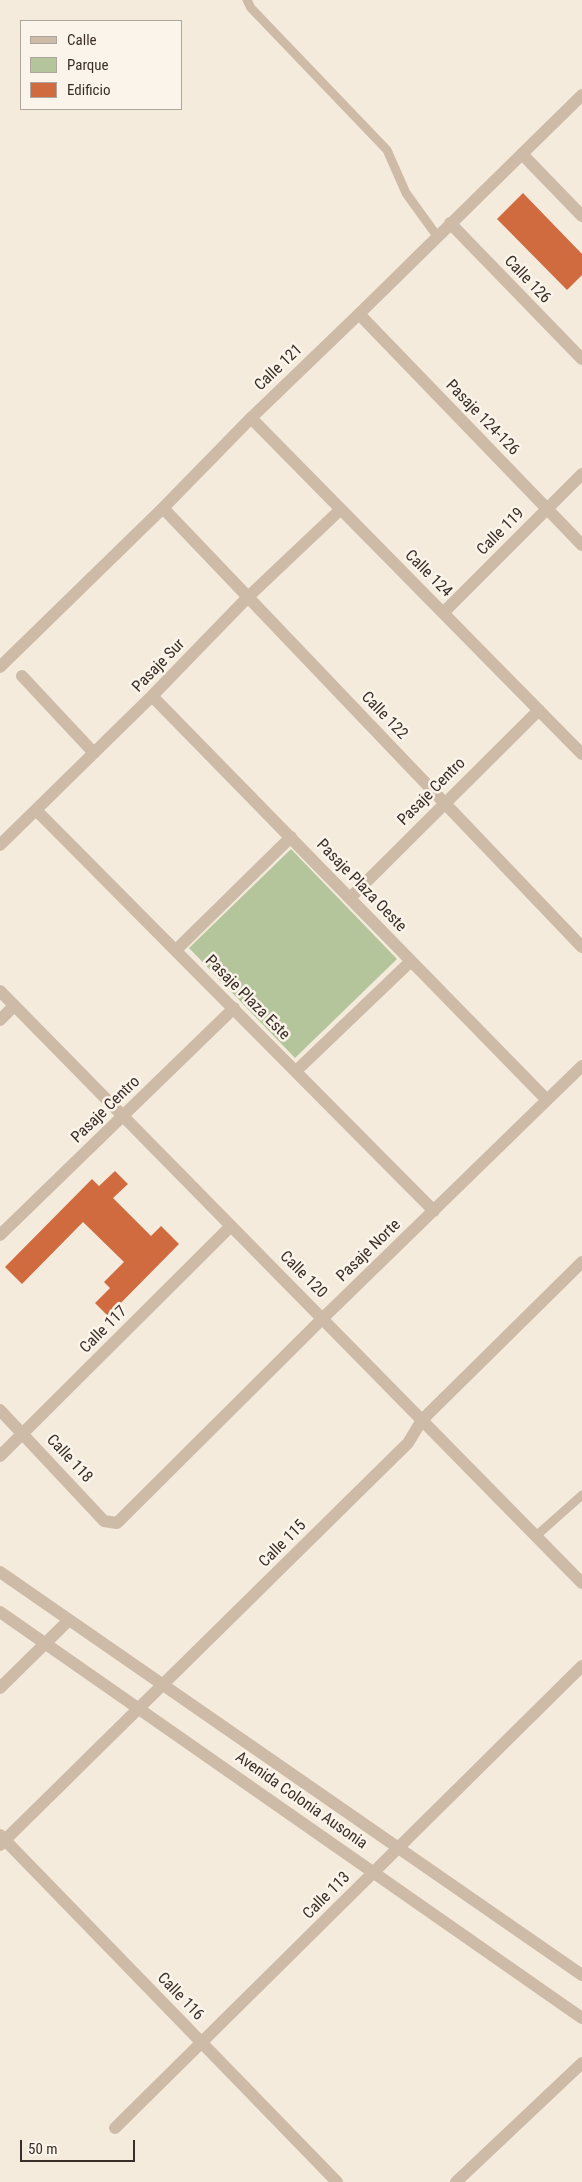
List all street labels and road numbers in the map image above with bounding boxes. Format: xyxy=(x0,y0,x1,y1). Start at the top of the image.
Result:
street label: Calle 126 xyxy=(500,252,554,308)
street label: Calle 121 xyxy=(251,341,307,395)
street label: Pasaje 124-126 xyxy=(441,376,523,460)
street label: Calle 119 xyxy=(473,504,529,560)
street label: Calle 124 xyxy=(400,546,456,602)
street label: Pasaje Sur xyxy=(129,635,189,697)
street label: Calle 122 xyxy=(357,688,411,744)
street label: Pasaje Centro xyxy=(394,754,470,830)
street label: Pasaje Plaza Oeste xyxy=(312,836,410,936)
street label: Pasaje Plaza Este xyxy=(201,952,293,1044)
street label: Pasaje Centro xyxy=(68,1073,144,1147)
street label: Pasaje Norte xyxy=(333,1216,405,1286)
street label: Calle 120 xyxy=(275,1247,331,1303)
street label: Calle 117 xyxy=(76,1302,132,1358)
street label: Calle 118 xyxy=(42,1431,96,1487)
street label: Calle 115 xyxy=(255,1516,311,1572)
street label: Avenida Colonia Ausonia xyxy=(231,1748,371,1854)
street label: Calle 113 xyxy=(299,1868,355,1924)
street label: Calle 116 xyxy=(153,1969,207,2025)

